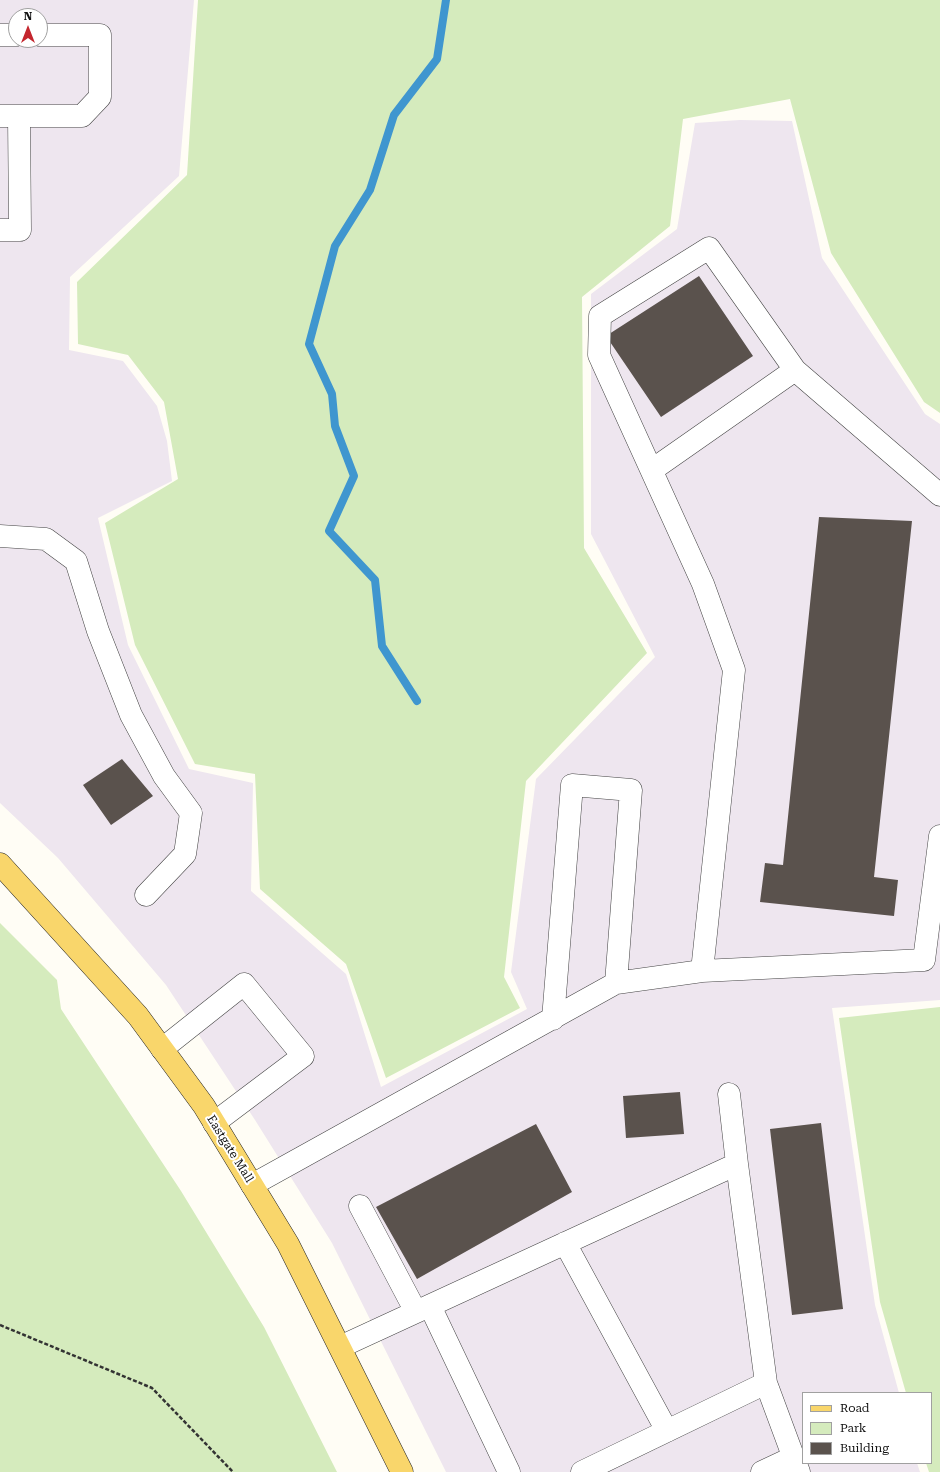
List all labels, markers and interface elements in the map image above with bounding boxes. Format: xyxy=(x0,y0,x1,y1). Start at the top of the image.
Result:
north arrow xyxy=(8,8,48,48)
text: N xyxy=(24,10,32,23)
street label: Eastgate Mall xyxy=(204,1113,256,1185)
legend xyxy=(802,1392,932,1464)
text: Road xyxy=(840,1401,869,1415)
text: Park xyxy=(840,1421,866,1435)
text: Building xyxy=(840,1441,889,1455)

